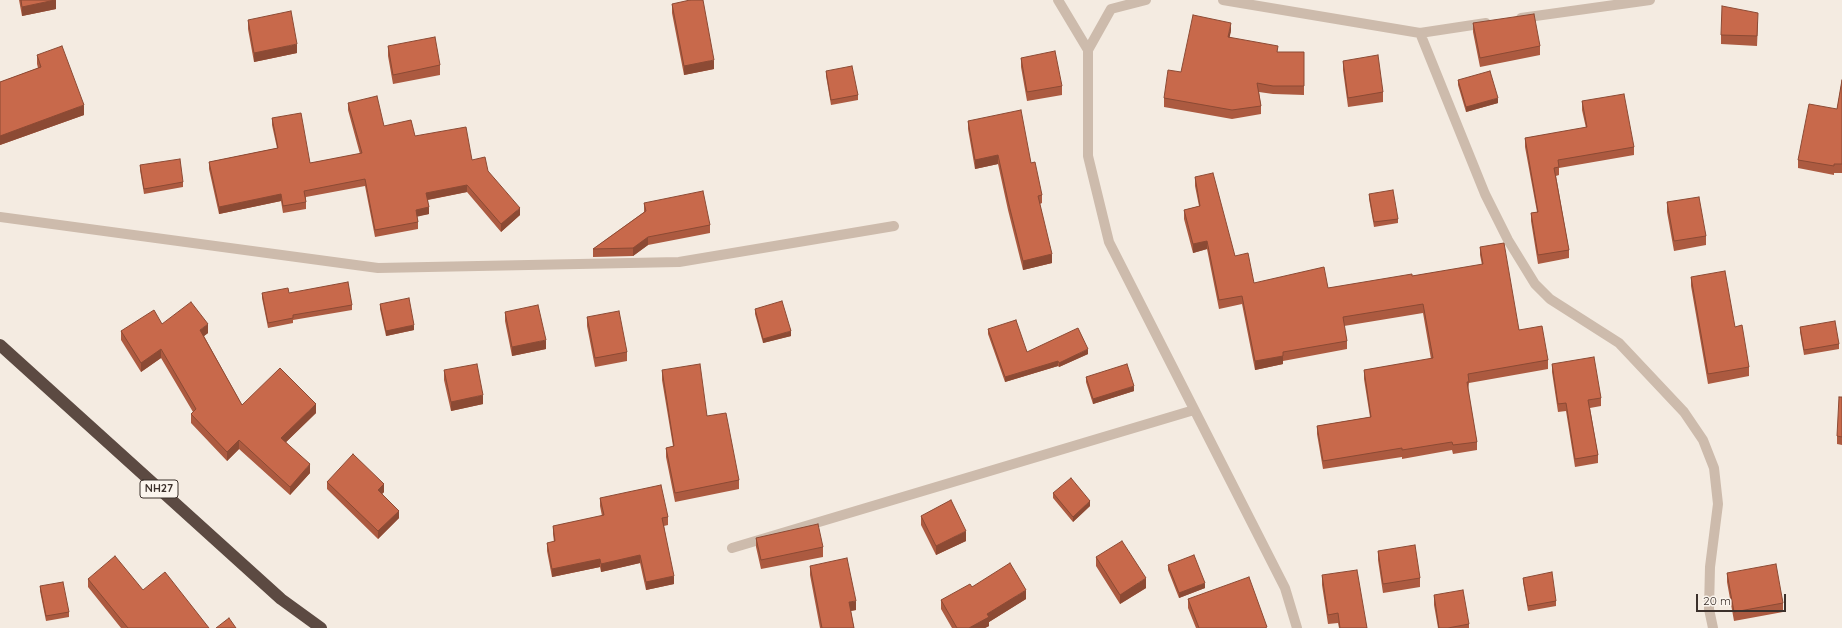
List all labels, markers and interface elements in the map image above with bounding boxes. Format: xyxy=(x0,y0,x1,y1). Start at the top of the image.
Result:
road number: NH27 xyxy=(140,480,178,498)
scale bar xyxy=(1698,586,1788,612)
text: 20 m xyxy=(1703,593,1731,608)

